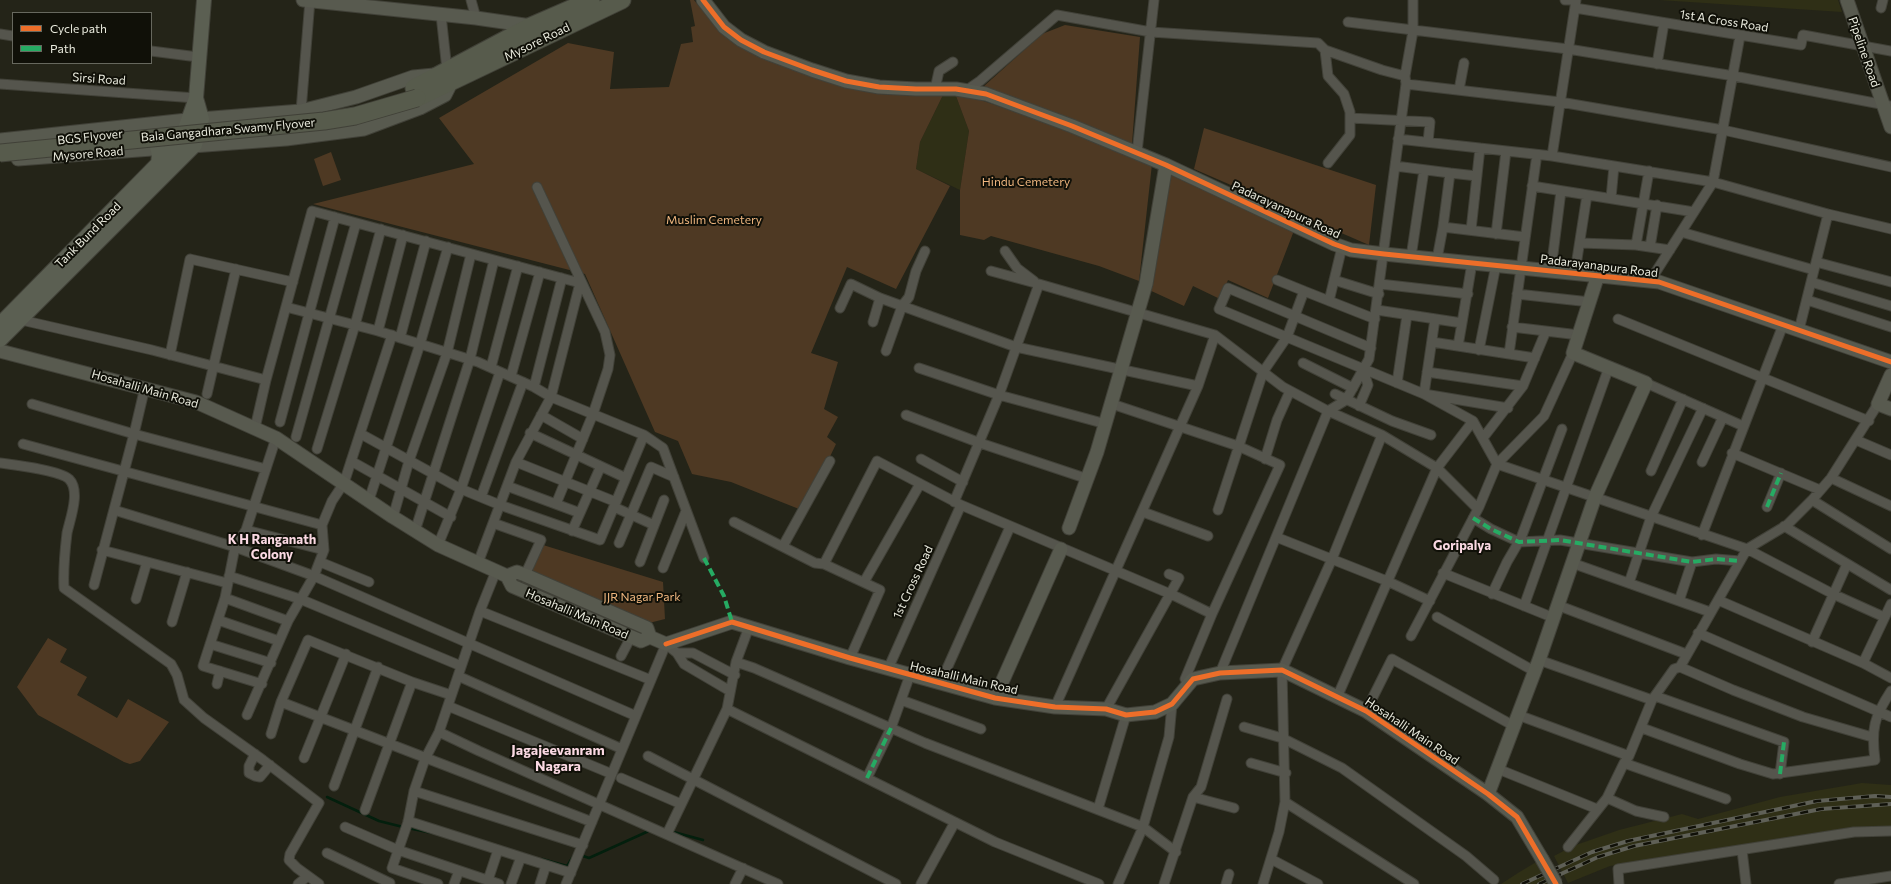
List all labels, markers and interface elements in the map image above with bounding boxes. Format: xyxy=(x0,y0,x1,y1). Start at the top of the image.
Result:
street label: 1st A Cross Road xyxy=(1679,7,1769,35)
legend xyxy=(12,12,152,64)
street label: Pipeline Road xyxy=(1845,15,1883,89)
street label: Mysore Road xyxy=(502,20,572,64)
text: Cycle path xyxy=(50,21,107,35)
text: Path xyxy=(50,41,76,55)
street label: Sirsi Road xyxy=(72,70,126,88)
street label: Bala Gangadhara Swamy Flyover xyxy=(140,115,316,145)
street label: BGS Flyover xyxy=(57,126,123,148)
street label: Mysore Road xyxy=(52,144,124,164)
park label: Hindu Cemetery xyxy=(982,175,1070,189)
street label: Padarayanapura Road xyxy=(1229,178,1343,242)
street label: Tank Bund Road xyxy=(52,199,124,271)
park label: Muslim Cemetery xyxy=(666,213,762,227)
street label: Padarayanapura Road xyxy=(1539,252,1659,280)
street label: Hosahalli Main Road xyxy=(90,367,200,411)
district label: K H Ranganath Colony xyxy=(228,532,316,563)
district label: Goripalya xyxy=(1433,538,1491,554)
street label: 1st Cross Road xyxy=(890,543,936,621)
street label: Hosahalli Main Road xyxy=(523,586,631,642)
park label: JJR Nagar Park xyxy=(603,590,681,604)
street label: Hosahalli Main Road xyxy=(909,659,1019,697)
street label: Hosahalli Main Road xyxy=(1362,694,1462,768)
district label: Jagajeevanram Nagara xyxy=(511,742,605,774)

